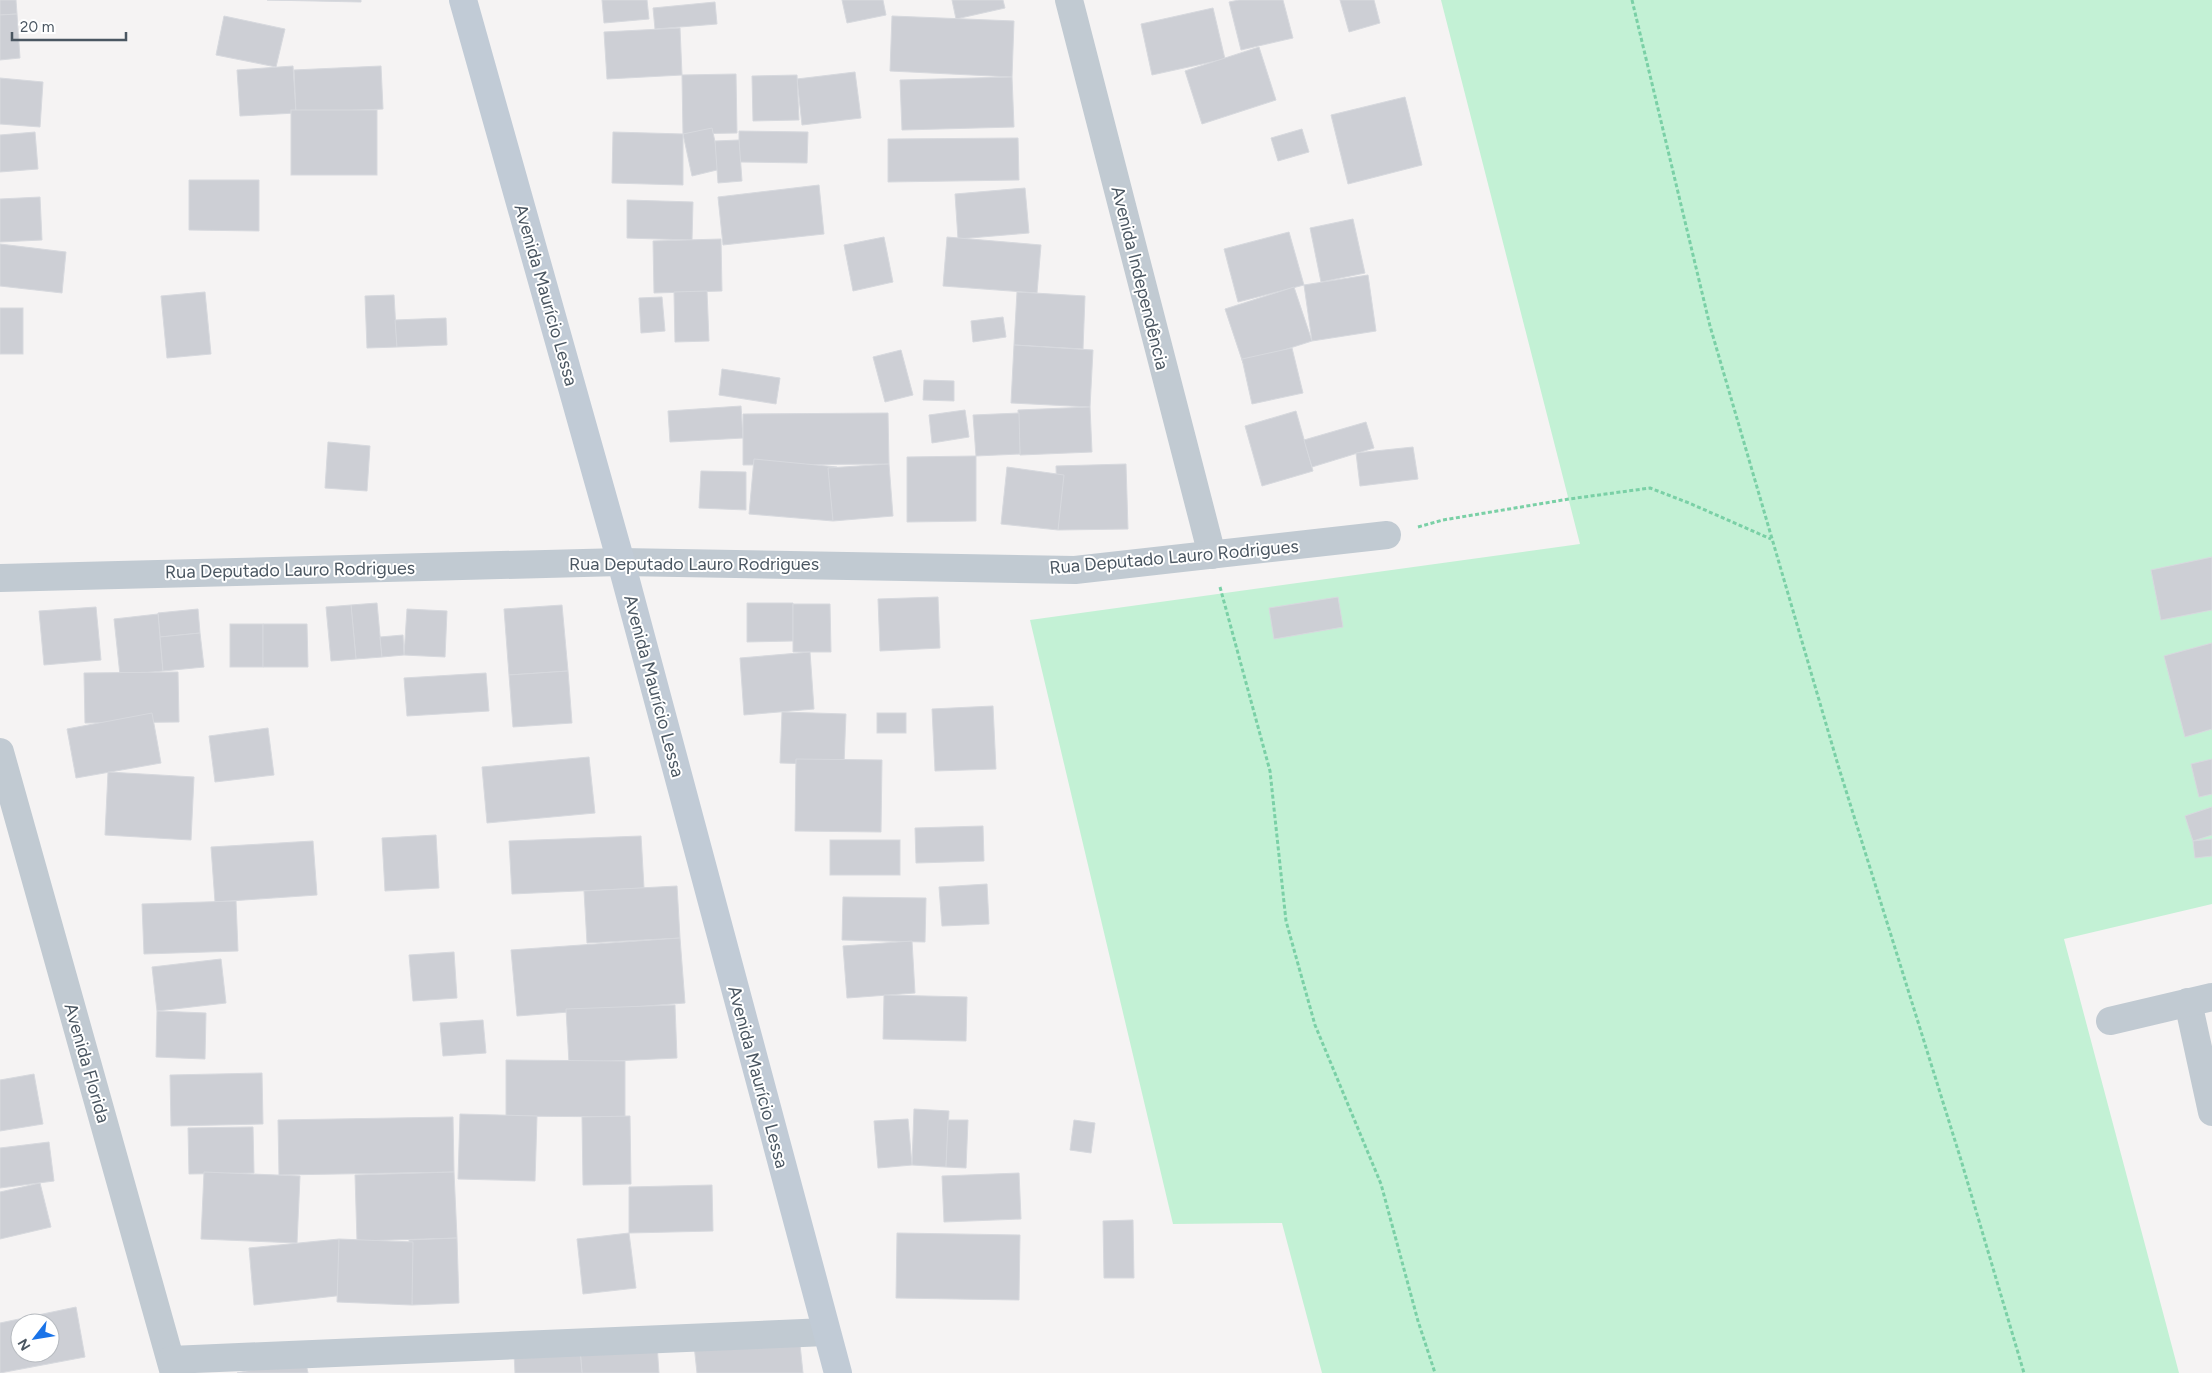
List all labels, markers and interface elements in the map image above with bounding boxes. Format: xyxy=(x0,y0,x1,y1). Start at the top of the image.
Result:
scale bar xyxy=(12,10,126,42)
text: 20 m xyxy=(20,18,54,36)
street label: Avenida Independência xyxy=(1107,184,1173,372)
street label: Avenida Maurício Lessa xyxy=(510,202,582,388)
street label: Rua Deputado Lauro Rodrigues xyxy=(1048,535,1300,579)
street label: Rua Deputado Lauro Rodrigues xyxy=(569,553,819,575)
street label: Rua Deputado Lauro Rodrigues xyxy=(165,557,415,583)
street label: Avenida Maurício Lessa xyxy=(619,592,689,780)
street label: Avenida Maurício Lessa xyxy=(723,983,793,1171)
street label: Avenida Florida xyxy=(59,1001,115,1125)
north arrow xyxy=(10,1313,60,1363)
text: N xyxy=(14,1335,34,1353)

